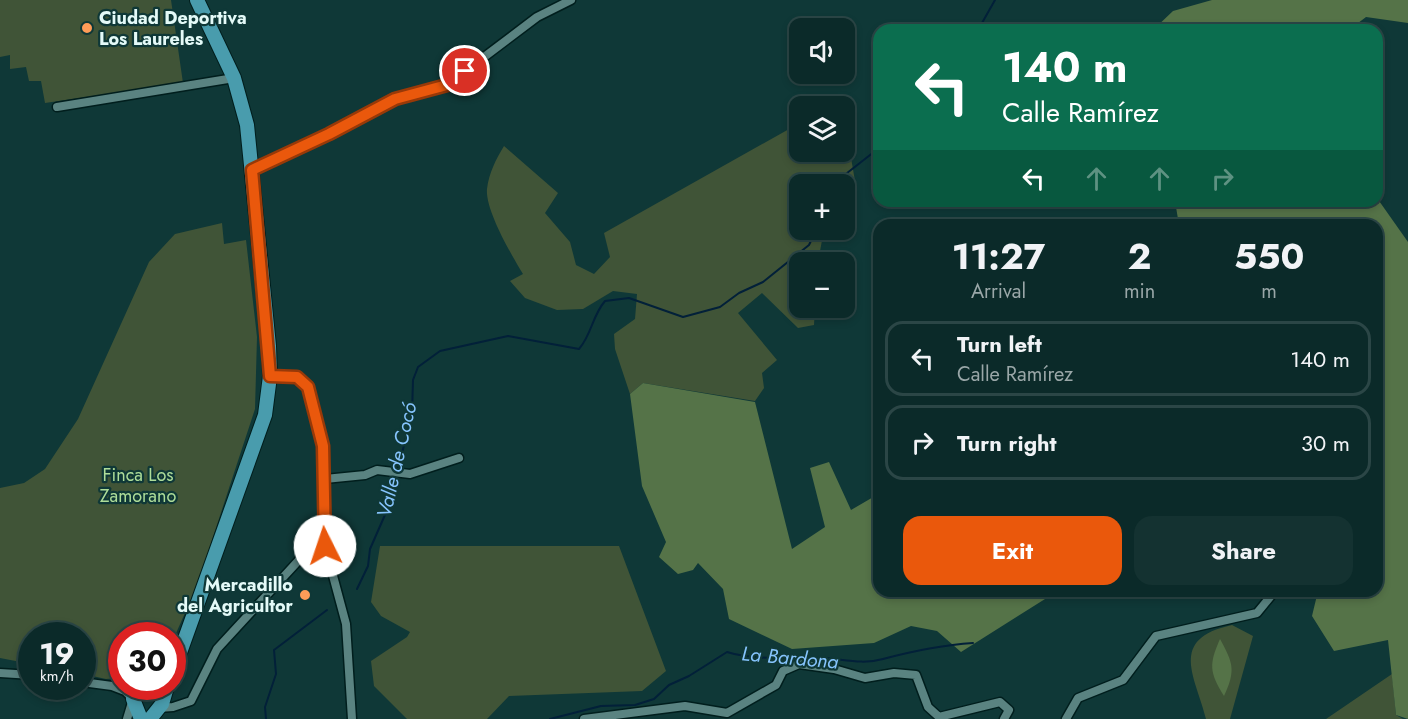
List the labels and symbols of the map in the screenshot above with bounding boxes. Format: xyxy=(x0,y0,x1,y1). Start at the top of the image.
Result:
place label: Ciudad Deportiva Los Laureles xyxy=(99,5,247,52)
marker: Ciudad Deportiva Los Laureles xyxy=(80,21,94,35)
pin xyxy=(439,45,490,96)
water label: Valle de Cocó xyxy=(370,399,424,521)
park label: Finca Los Zamorano xyxy=(100,462,176,509)
position arrow xyxy=(293,514,357,578)
place label: Mercadillo del Agricultor xyxy=(177,572,294,619)
marker: Mercadillo del Agricultor xyxy=(298,588,312,602)
speed limit sign: 30 xyxy=(108,622,186,700)
water label: La Bardona xyxy=(740,639,840,677)

